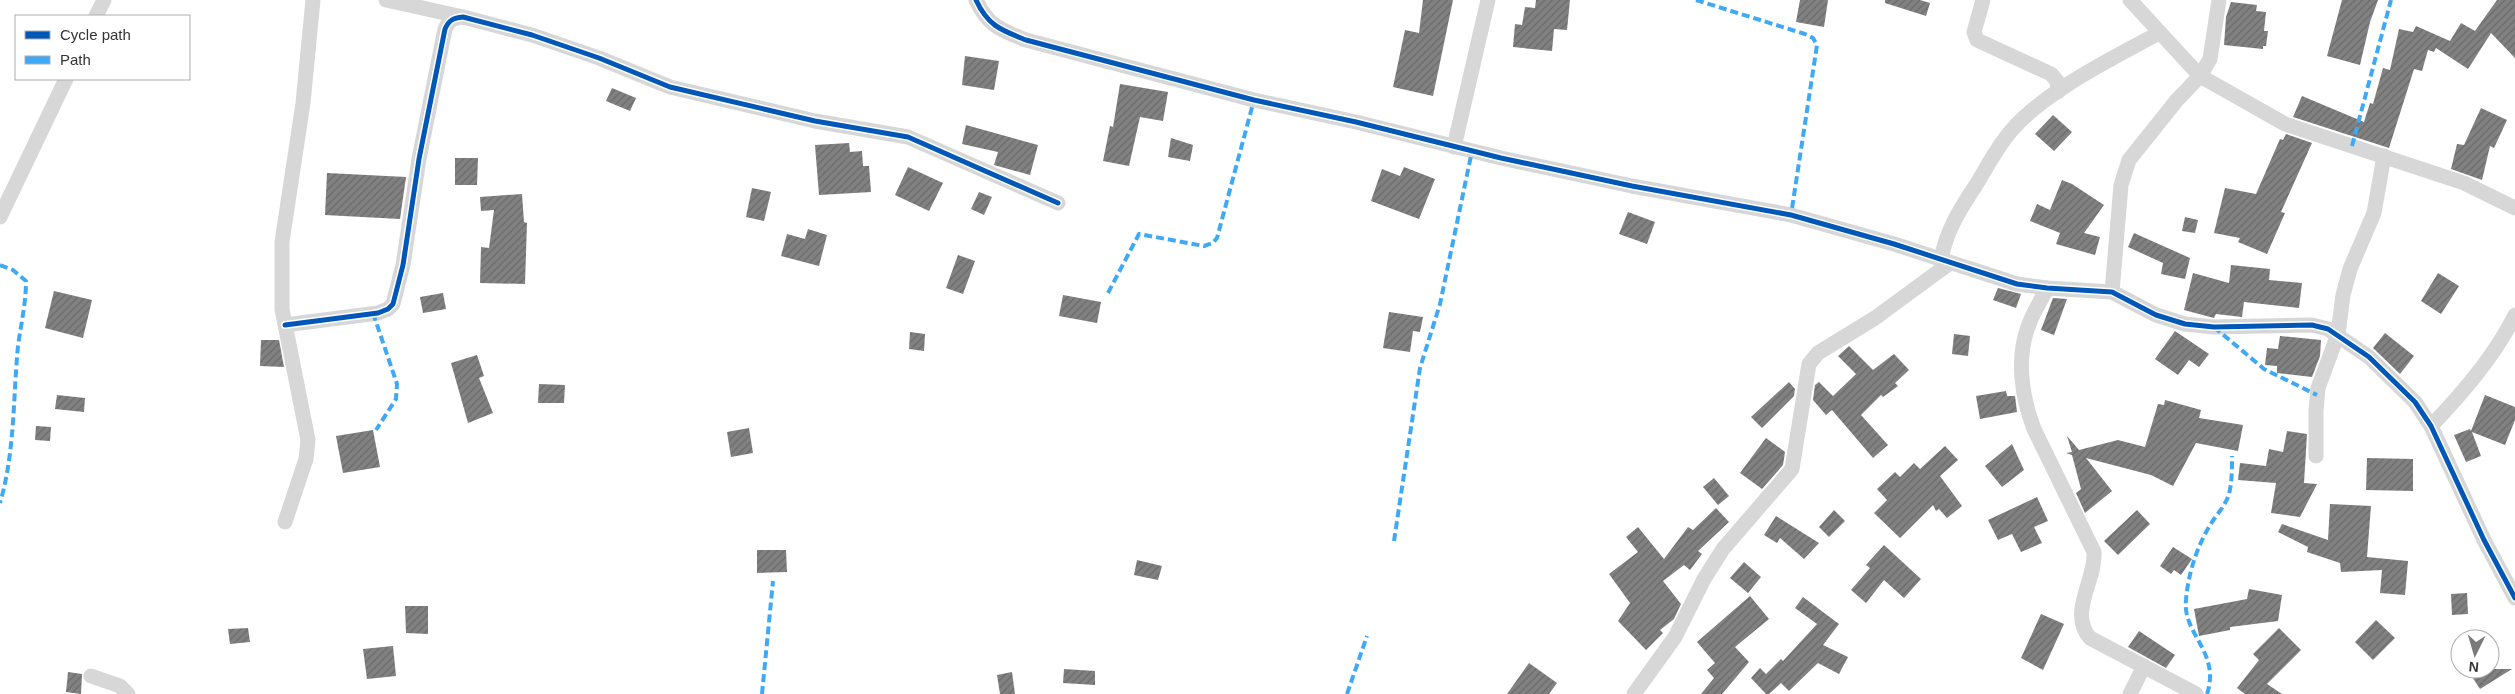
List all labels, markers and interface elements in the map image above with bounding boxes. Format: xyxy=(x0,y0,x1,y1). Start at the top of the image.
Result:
legend xyxy=(15,15,190,80)
text: Cycle path xyxy=(60,26,131,43)
text: Path xyxy=(60,51,91,68)
north arrow xyxy=(2450,629,2500,679)
text: N xyxy=(2468,659,2480,675)

